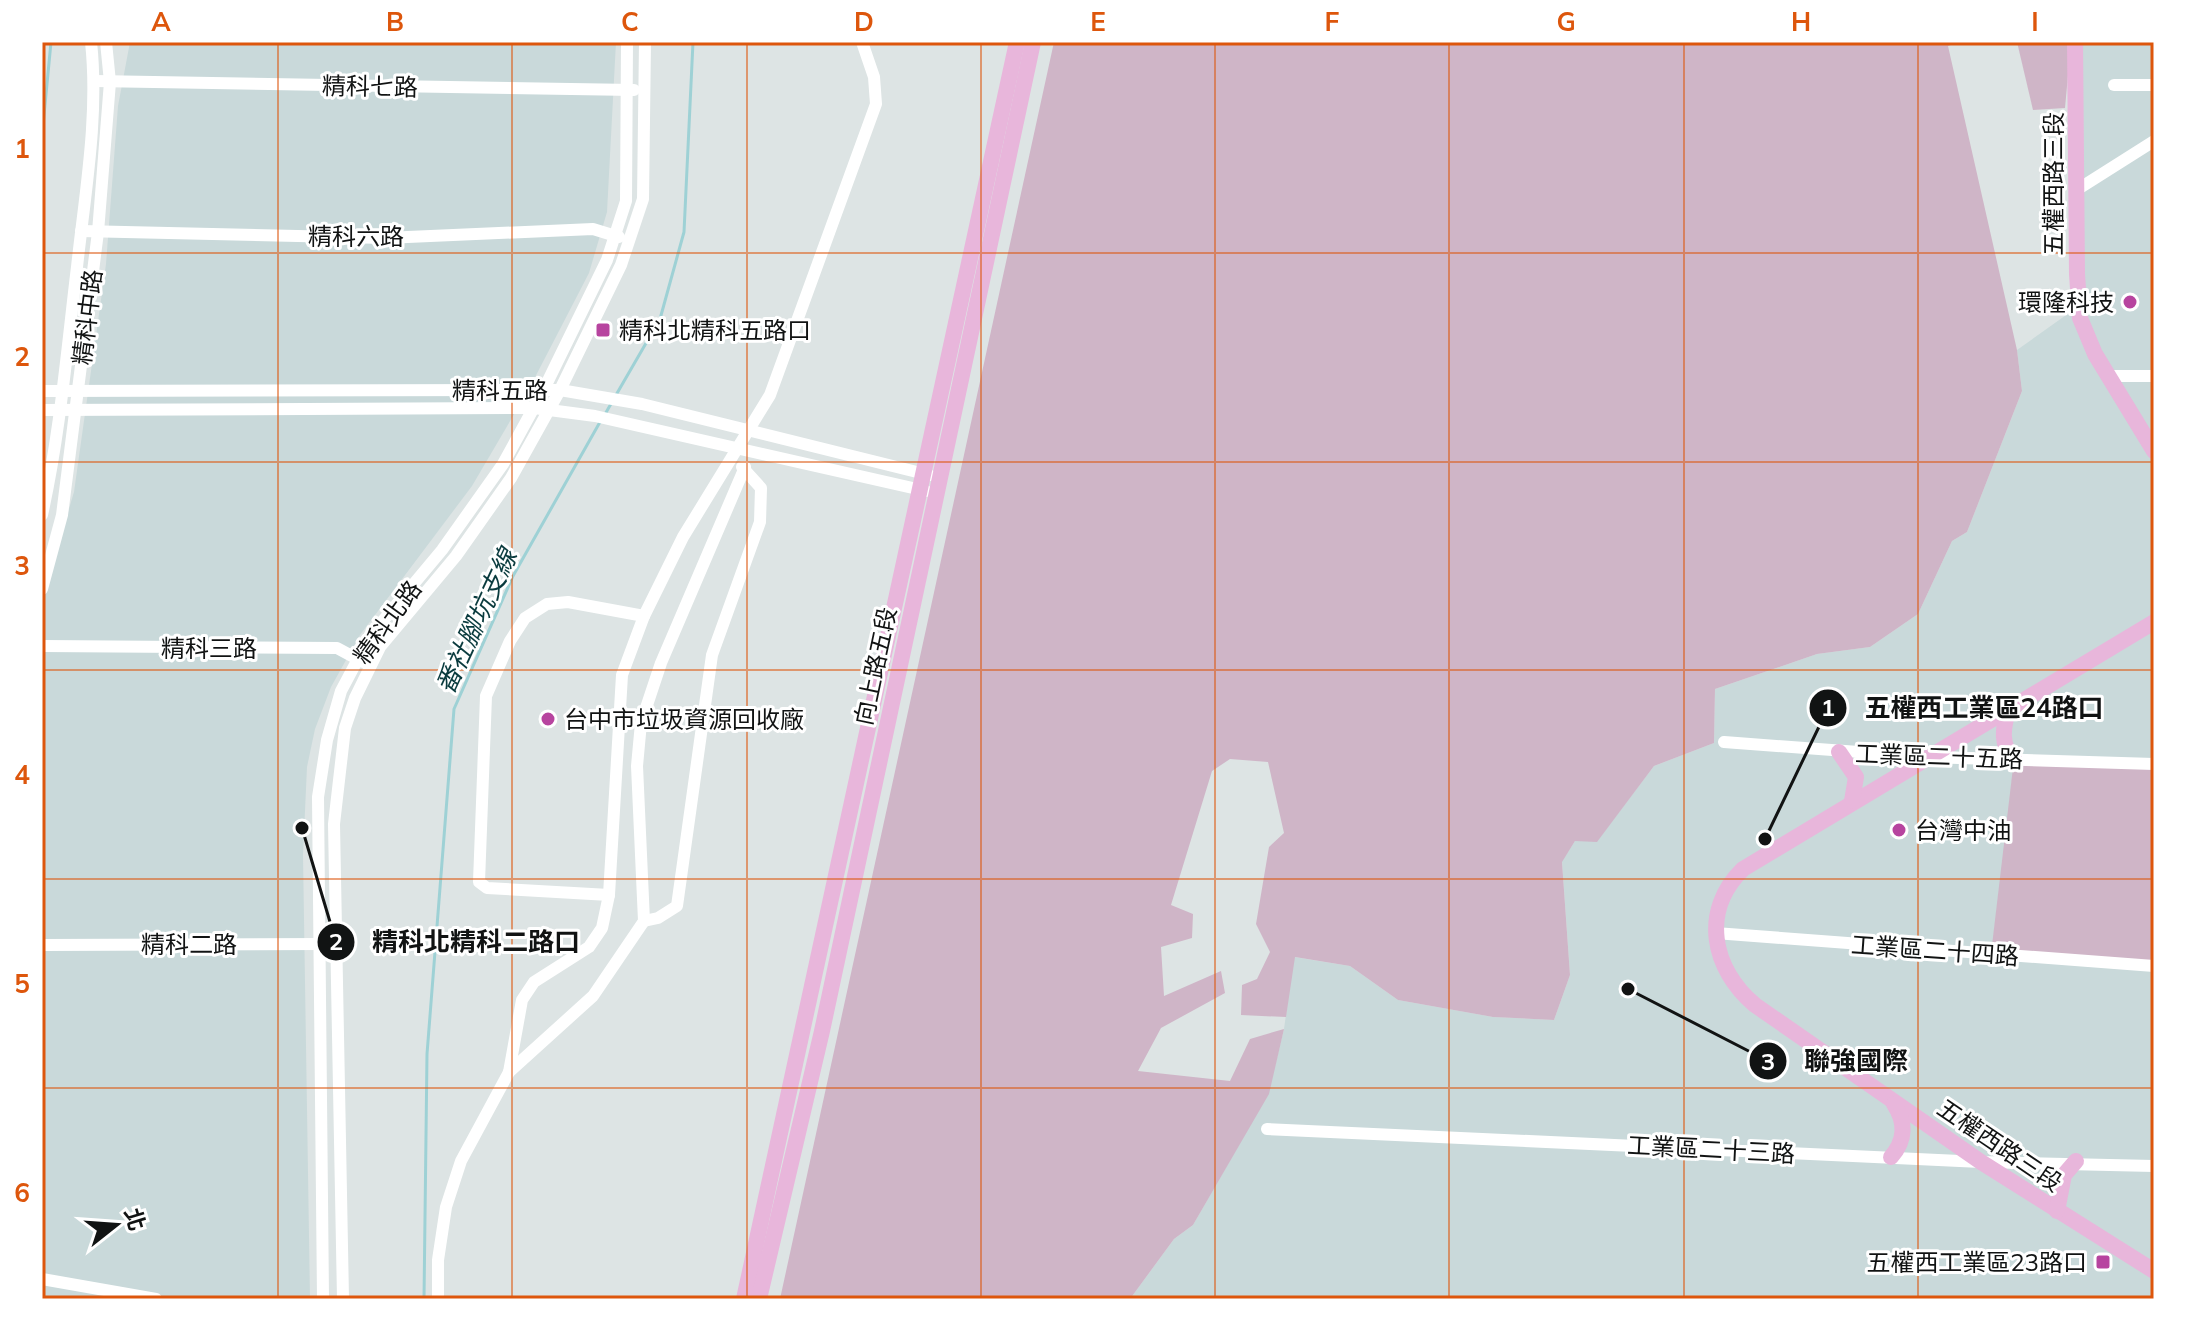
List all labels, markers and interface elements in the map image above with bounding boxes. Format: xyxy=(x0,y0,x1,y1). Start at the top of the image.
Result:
text: A xyxy=(151,5,171,38)
text: B xyxy=(386,5,404,38)
text: C xyxy=(621,5,639,38)
text: D xyxy=(854,5,874,38)
text: E xyxy=(1090,5,1106,38)
text: F xyxy=(1325,5,1340,38)
text: G xyxy=(1556,5,1576,38)
text: H xyxy=(1791,5,1811,38)
text: I xyxy=(2031,5,2039,38)
street label: 精科七路 xyxy=(322,70,418,102)
street label: 五權西路三段 xyxy=(2038,112,2068,256)
text: 1 xyxy=(14,132,30,165)
street label: 精科六路 xyxy=(308,221,404,251)
street label: 精科中路 xyxy=(66,268,108,366)
place label: 環隆科技 xyxy=(2018,287,2114,317)
marker: 環隆科技 xyxy=(2121,293,2139,311)
place label: 精科北精科五路口 xyxy=(619,315,811,345)
marker: 精科北精科五路口 xyxy=(594,321,612,339)
text: 2 xyxy=(14,340,30,373)
street label: 精科五路 xyxy=(452,375,548,405)
water label: 番社腳坑支線 xyxy=(428,541,525,699)
text: 3 xyxy=(14,549,30,582)
street label: 精科北路 xyxy=(347,574,427,670)
street label: 向上路五段 xyxy=(848,604,902,728)
street label: 精科三路 xyxy=(161,633,257,663)
callout: 五權西工業區24路口 xyxy=(1808,683,2120,733)
text: 五權西工業區24路口 xyxy=(1864,691,2104,724)
text: 1 xyxy=(1821,692,1835,722)
place label: 台中市垃圾資源回收廠 xyxy=(564,704,804,734)
marker: 台中市垃圾資源回收廠 xyxy=(539,710,557,728)
street label: 工業區二十五路 xyxy=(1855,738,2023,774)
text: 4 xyxy=(14,758,30,791)
place label: 台灣中油 xyxy=(1915,815,2011,845)
marker: 台灣中油 xyxy=(1890,821,1908,839)
callout: 精科北精科二路口 xyxy=(316,917,596,967)
text: 精科北精科二路口 xyxy=(372,925,580,958)
text: 2 xyxy=(329,926,343,956)
street label: 精科二路 xyxy=(141,929,237,959)
street label: 工業區二十四路 xyxy=(1850,929,2020,971)
text: 5 xyxy=(14,967,30,1000)
callout: 聯強國際 xyxy=(1748,1036,1924,1086)
text: 聯強國際 xyxy=(1804,1044,1908,1077)
text: 3 xyxy=(1761,1046,1775,1076)
street label: 五權西路三段 xyxy=(1932,1092,2068,1198)
street label: 工業區二十三路 xyxy=(1626,1130,1796,1168)
text: 6 xyxy=(14,1176,30,1209)
north arrow xyxy=(76,1185,156,1265)
text: 北 xyxy=(119,1205,152,1234)
place label: 五權西工業區23路口 xyxy=(1866,1247,2087,1277)
marker: 五權西工業區23路口 xyxy=(2094,1253,2112,1271)

